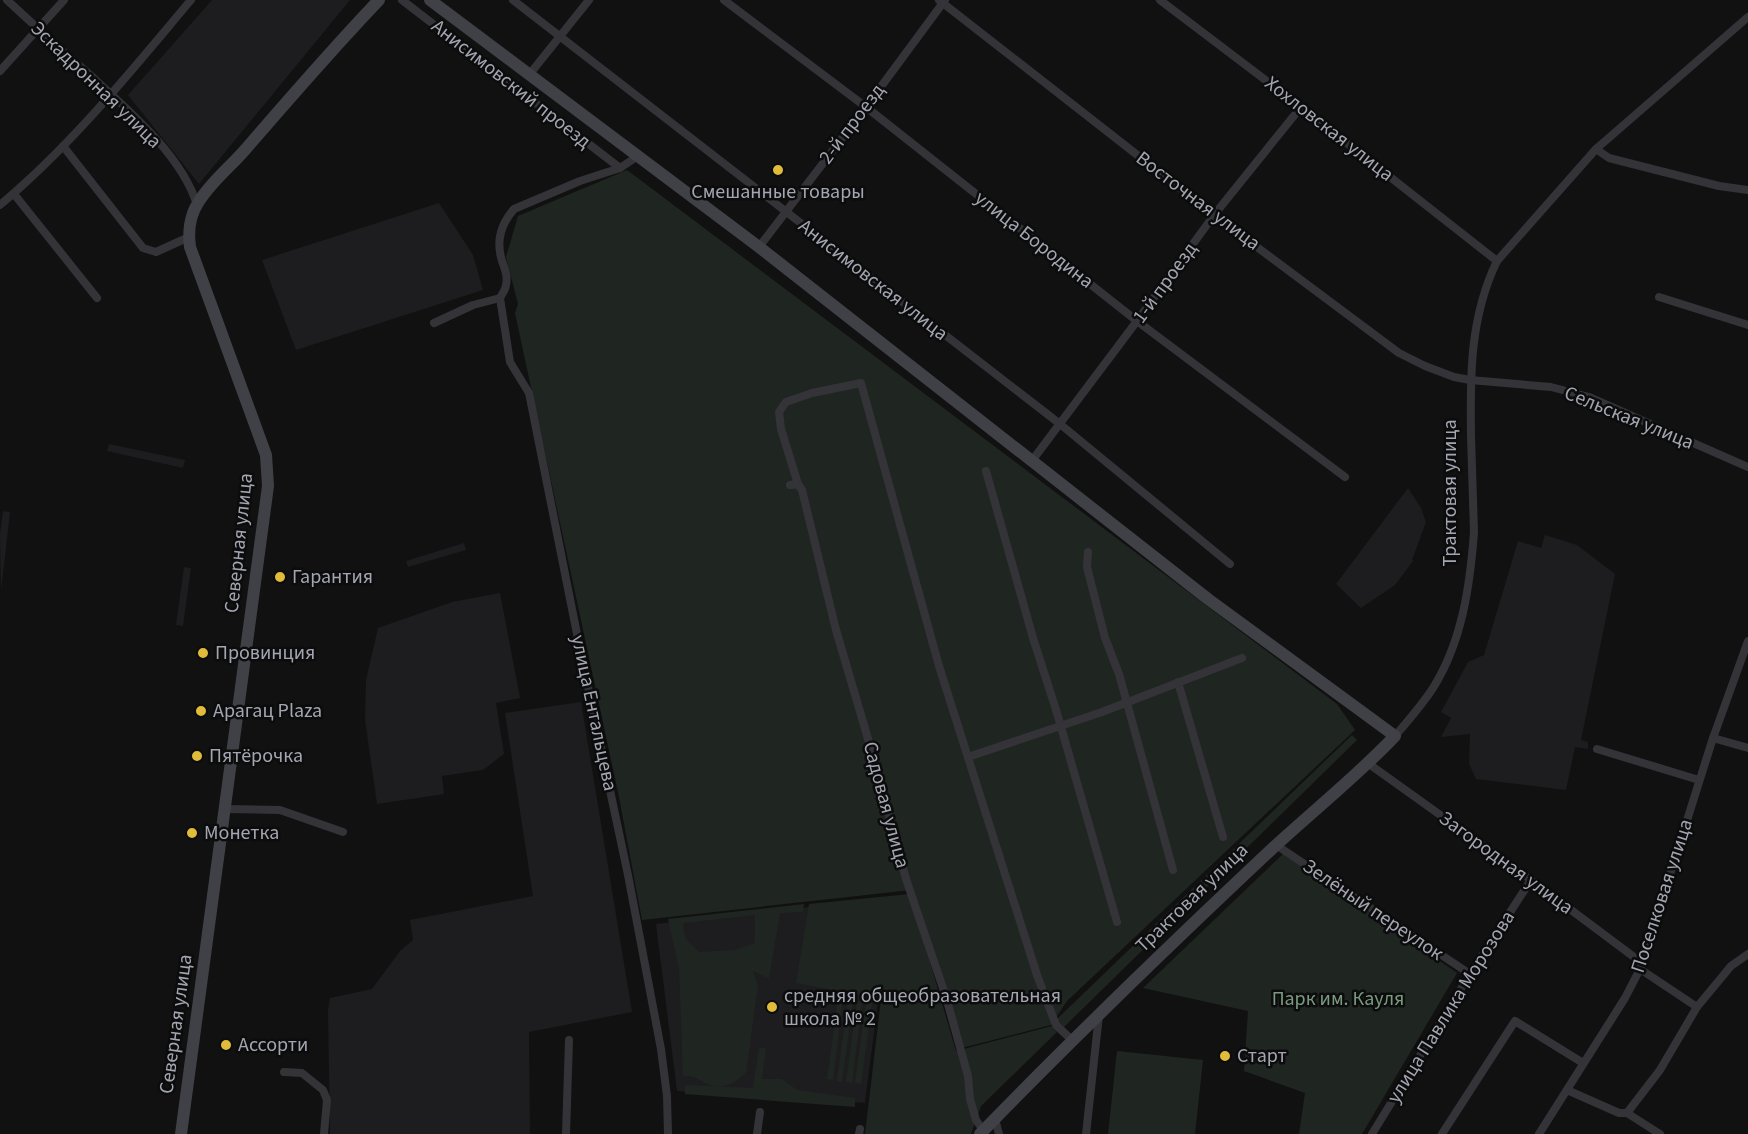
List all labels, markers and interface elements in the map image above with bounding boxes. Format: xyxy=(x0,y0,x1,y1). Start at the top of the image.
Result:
street label: Анисимовский проезд xyxy=(425,13,597,156)
street label: Эскадронная улица xyxy=(24,15,168,155)
street label: Хохловская улица xyxy=(1259,70,1399,188)
street label: 2-й проезд xyxy=(812,78,892,170)
street label: Восточная улица xyxy=(1130,145,1266,257)
marker: Смешанные товары xyxy=(771,163,785,177)
place label: Смешанные товары xyxy=(691,178,865,206)
street label: улица Бородина xyxy=(969,185,1099,295)
street label: Анисимовская улица xyxy=(792,213,954,347)
street label: 1-й проезд xyxy=(1126,236,1204,329)
street label: Сельская улица xyxy=(1560,379,1698,457)
street label: Трактовая улица xyxy=(1436,420,1464,566)
street label: Северная улица xyxy=(218,472,260,614)
place label: Гарантия xyxy=(292,563,373,591)
marker: Гарантия xyxy=(273,570,287,584)
street label: улица Ентальцева xyxy=(564,632,624,794)
place label: Провинция xyxy=(215,639,315,667)
marker: Провинция xyxy=(196,646,210,660)
place label: Арагац Plaza xyxy=(213,697,322,725)
marker: Арагац Plaza xyxy=(194,704,208,718)
street label: Садовая улица xyxy=(856,739,916,871)
place label: Пятёрочка xyxy=(209,742,303,770)
marker: Пятёрочка xyxy=(190,749,204,763)
street label: Загородная улица xyxy=(1433,805,1579,921)
street label: Поселковая улица xyxy=(1624,815,1700,977)
place label: Монетка xyxy=(204,819,279,847)
marker: Монетка xyxy=(185,826,199,840)
street label: Трактовая улица xyxy=(1129,837,1255,959)
street label: Зелёный переулок xyxy=(1297,853,1449,968)
street label: улица Павлика Морозова xyxy=(1380,905,1522,1109)
street label: Северная улица xyxy=(152,952,200,1096)
place label: средняя общеобразовательная школа № 2 xyxy=(784,982,1061,1033)
park label: Парк им. Кауля xyxy=(1272,985,1404,1013)
marker: средняя общеобразовательная школа № 2 xyxy=(765,1000,779,1014)
place label: Ассорти xyxy=(238,1031,308,1059)
marker: Ассорти xyxy=(219,1038,233,1052)
place label: Старт xyxy=(1237,1042,1287,1070)
marker: Старт xyxy=(1218,1049,1232,1063)

